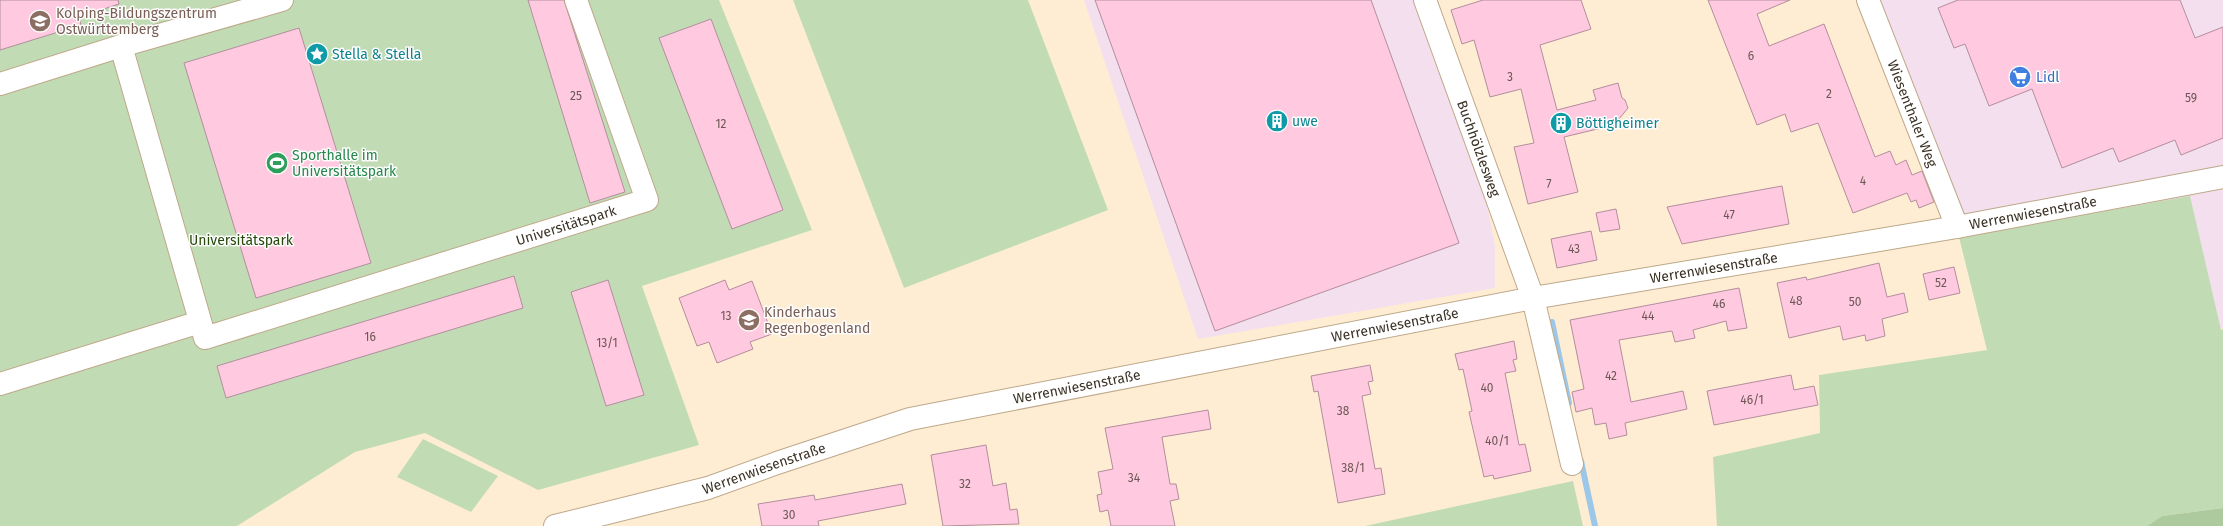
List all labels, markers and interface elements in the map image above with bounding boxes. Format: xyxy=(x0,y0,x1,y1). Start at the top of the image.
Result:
place label: Kolping-Bildungszentrum Ostwürttemberg xyxy=(56,5,217,38)
school or university icon: Kolping-Bildungszentrum Ostwürttemberg xyxy=(27,8,53,34)
place icon: Stella & Stella xyxy=(304,41,330,67)
place label: Stella & Stella xyxy=(332,46,421,63)
house number: 6 xyxy=(1748,49,1754,63)
street label: Wiesenthaler Weg xyxy=(1884,58,1941,170)
supermarket icon: Lidl xyxy=(2007,64,2033,90)
place label: Lidl xyxy=(2036,69,2059,86)
house number: 3 xyxy=(1507,70,1513,84)
house number: 2 xyxy=(1826,87,1832,101)
house number: 25 xyxy=(570,89,582,103)
house number: 59 xyxy=(2185,91,2197,105)
street label: Buchhölzlesweg xyxy=(1454,98,1504,200)
building icon: uwe xyxy=(1264,108,1290,134)
building icon: Böttigheimer xyxy=(1548,110,1574,136)
place label: uwe xyxy=(1292,113,1318,130)
place label: Böttigheimer xyxy=(1576,115,1659,132)
house number: 12 xyxy=(715,117,727,131)
place label: Sporthalle im Universitätspark xyxy=(292,147,397,180)
sports icon: Sporthalle im Universitätspark xyxy=(264,150,290,176)
house number: 4 xyxy=(1860,174,1867,188)
house number: 7 xyxy=(1546,177,1552,191)
street label: Werrenwiesenstraße xyxy=(1968,192,2098,233)
street label: Universitätspark xyxy=(514,201,619,249)
house number: 47 xyxy=(1723,208,1735,222)
park label: Universitätspark xyxy=(189,232,294,249)
house number: 43 xyxy=(1568,242,1580,256)
street label: Werrenwiesenstraße xyxy=(1648,249,1779,287)
house number: 52 xyxy=(1935,276,1947,290)
house number: 48 xyxy=(1790,294,1803,308)
house number: 50 xyxy=(1849,295,1862,309)
house number: 46 xyxy=(1713,297,1725,311)
place label: Kinderhaus Regenbogenland xyxy=(764,304,870,337)
street label: Werrenwiesenstraße xyxy=(1330,304,1460,346)
school or university icon: Kinderhaus Regenbogenland xyxy=(736,307,762,333)
house number: 13 xyxy=(720,309,732,323)
house number: 44 xyxy=(1642,309,1655,323)
house number: 16 xyxy=(364,330,376,344)
house number: 13/1 xyxy=(596,336,618,350)
street label: Werrenwiesenstraße xyxy=(1012,366,1142,407)
house number: 42 xyxy=(1605,369,1617,383)
house number: 40 xyxy=(1480,381,1494,395)
house number: 46/1 xyxy=(1740,393,1764,407)
house number: 38 xyxy=(1337,404,1350,418)
house number: 40/1 xyxy=(1485,434,1509,448)
street label: Werrenwiesenstraße xyxy=(700,439,828,498)
house number: 38/1 xyxy=(1341,461,1365,475)
house number: 34 xyxy=(1128,471,1141,485)
house number: 32 xyxy=(959,477,971,491)
house number: 30 xyxy=(783,508,796,522)

